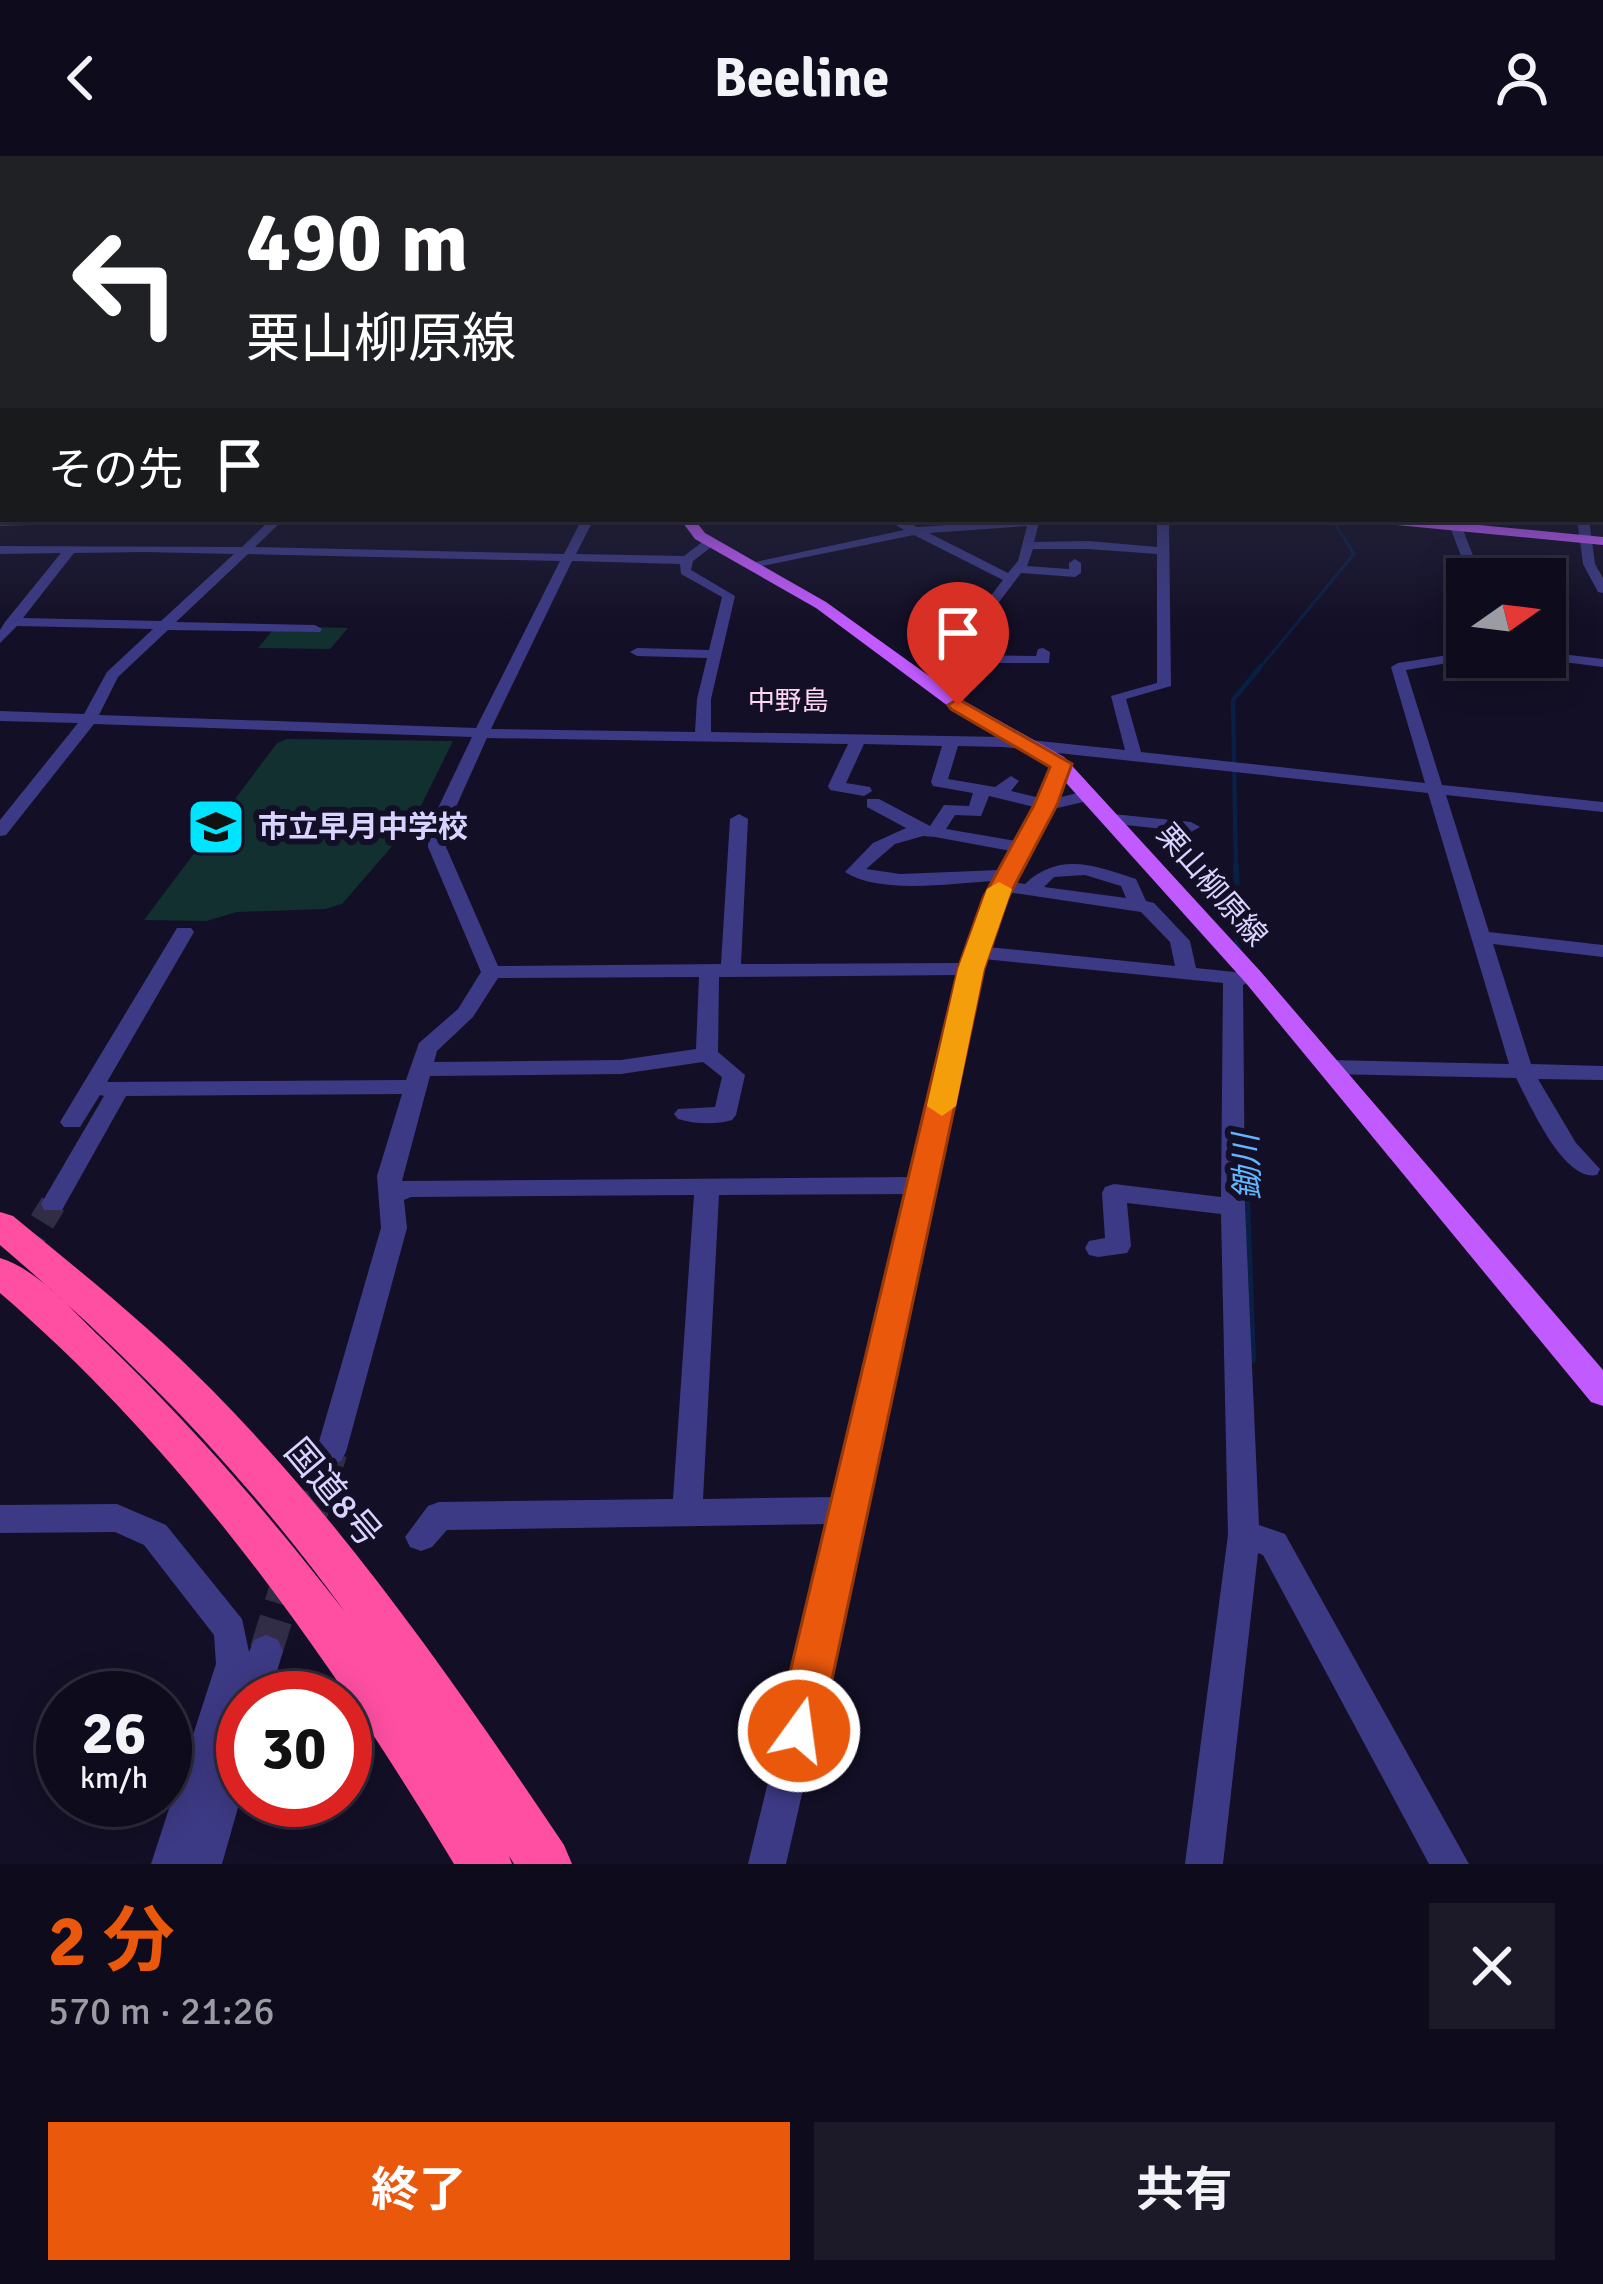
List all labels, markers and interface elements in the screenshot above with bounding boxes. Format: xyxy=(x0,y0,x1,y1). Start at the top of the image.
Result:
icon: back xyxy=(48,45,114,111)
text: Beeline xyxy=(714,45,889,112)
icon: person xyxy=(1489,45,1555,111)
text: 490 m xyxy=(246,191,468,295)
icon: left xyxy=(48,204,204,360)
text: 栗山柳原線 xyxy=(246,306,516,373)
icon: arrive xyxy=(207,432,273,498)
text: その先 xyxy=(48,443,183,498)
north arrow xyxy=(1446,558,1566,678)
map controls xyxy=(1446,558,1566,678)
pin xyxy=(907,582,1009,705)
icon: arrive xyxy=(925,600,991,666)
district label: 中野島 xyxy=(748,685,829,718)
school or university icon: 市立早月中学校 xyxy=(185,796,247,858)
place label: 市立早月中学校 xyxy=(258,809,468,846)
street label: 栗山柳原線 xyxy=(1148,817,1275,954)
water label: 鋤川 xyxy=(1226,1130,1269,1201)
street label: 国道8号 xyxy=(275,1430,391,1556)
position arrow xyxy=(736,1668,862,1794)
speed limit sign: 30 xyxy=(216,1671,372,1827)
text: 26 xyxy=(82,1697,146,1771)
text: km/h xyxy=(80,1760,148,1797)
text: 2 分 xyxy=(48,1897,175,1986)
button: close xyxy=(1429,1903,1555,2029)
text: 570 m · 21:26 xyxy=(48,1987,275,2035)
button: 終了 xyxy=(48,2122,790,2260)
button: 共有 xyxy=(814,2122,1555,2260)

